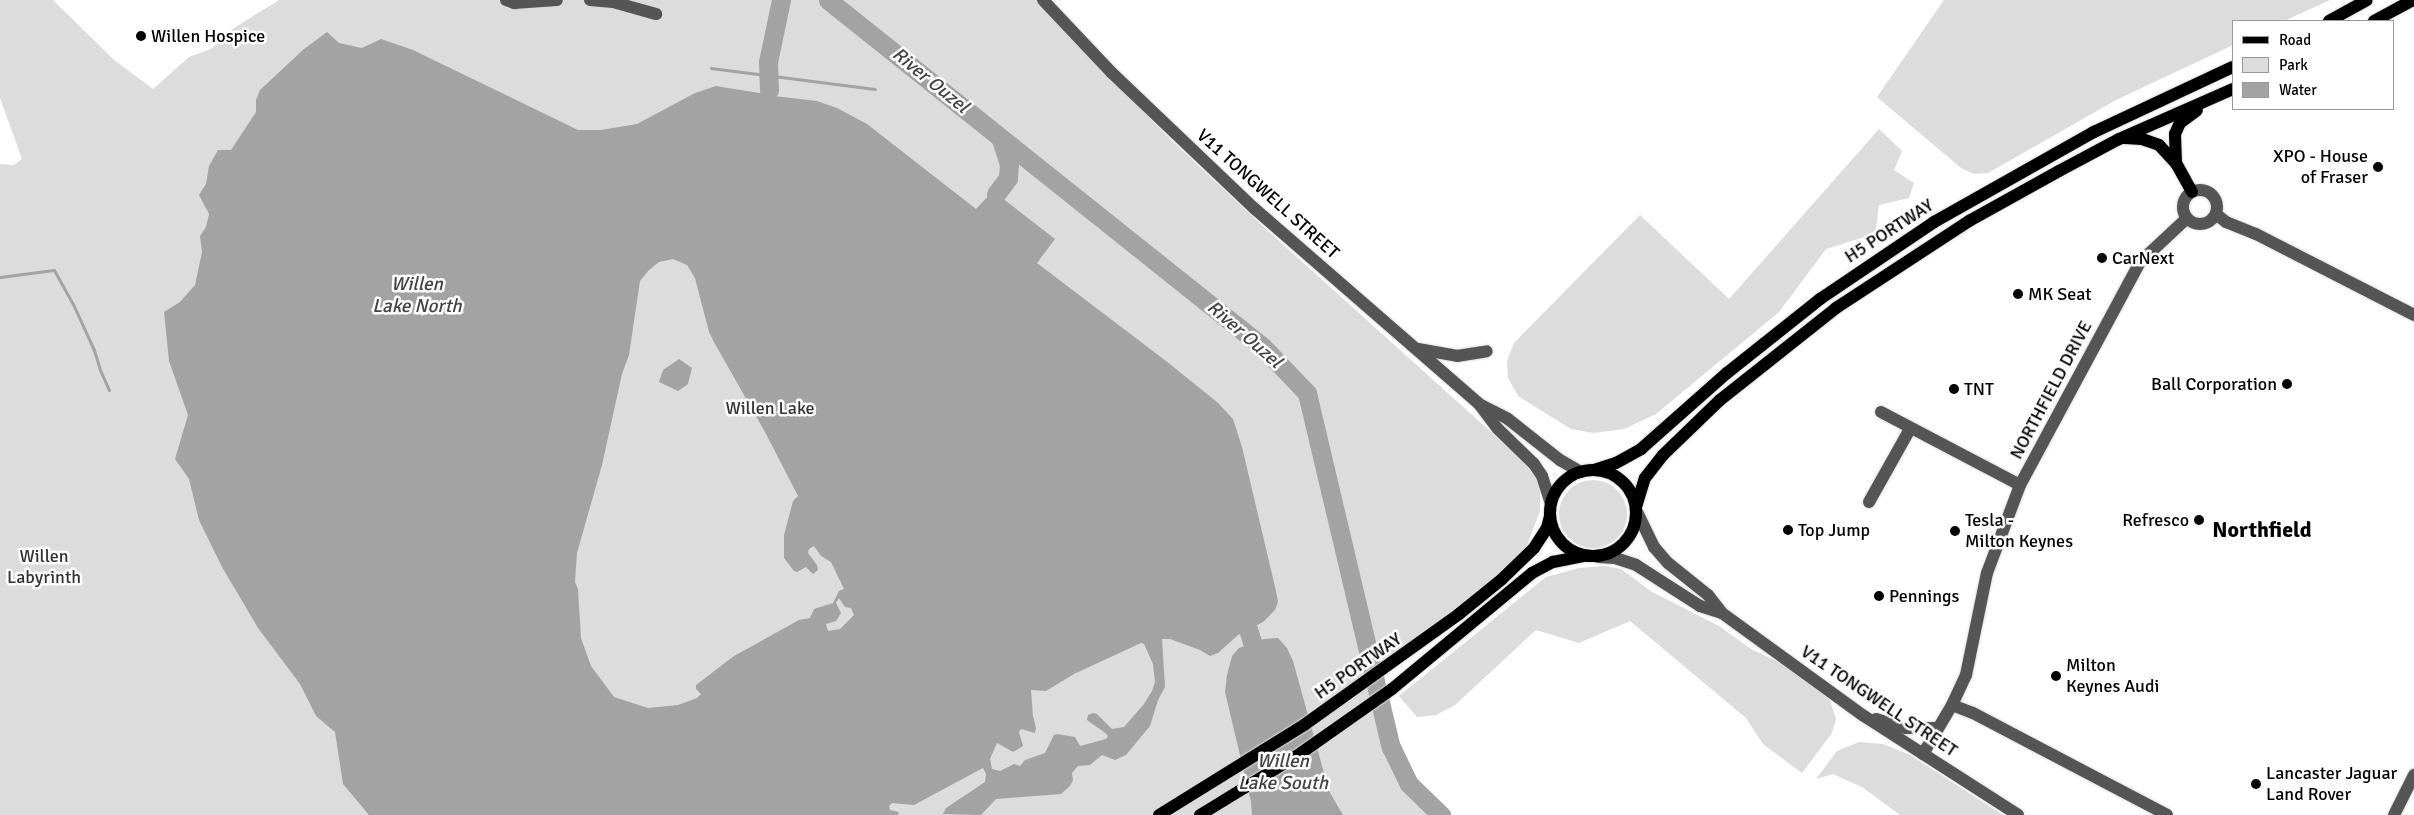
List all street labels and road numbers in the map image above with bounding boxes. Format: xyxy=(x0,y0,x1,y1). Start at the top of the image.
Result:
street label: V11 TONGWELL STREET xyxy=(1192,124,1344,264)
street label: H5 PORTWAY xyxy=(1841,194,1937,268)
street label: NORTHFIELD DRIVE xyxy=(2005,317,2097,463)
street label: H5 PORTWAY xyxy=(1310,628,1406,704)
street label: V11 TONGWELL STREET xyxy=(1797,641,1961,761)

